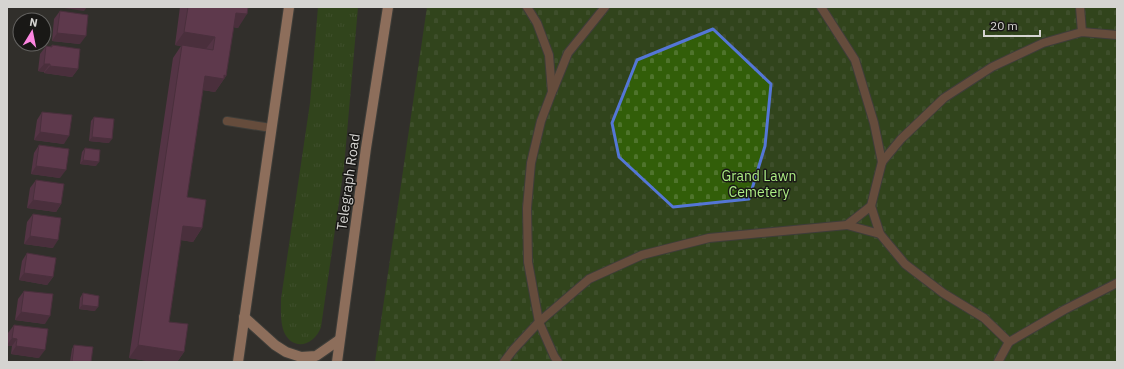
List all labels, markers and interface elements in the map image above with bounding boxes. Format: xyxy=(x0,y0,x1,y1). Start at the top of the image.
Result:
north arrow xyxy=(12,12,52,52)
scale bar xyxy=(984,12,1040,38)
text: N xyxy=(29,15,39,30)
text: 20 m xyxy=(990,18,1018,33)
street label: Telegraph Road xyxy=(332,132,364,232)
park label: Grand Lawn Cemetery xyxy=(722,167,796,201)

